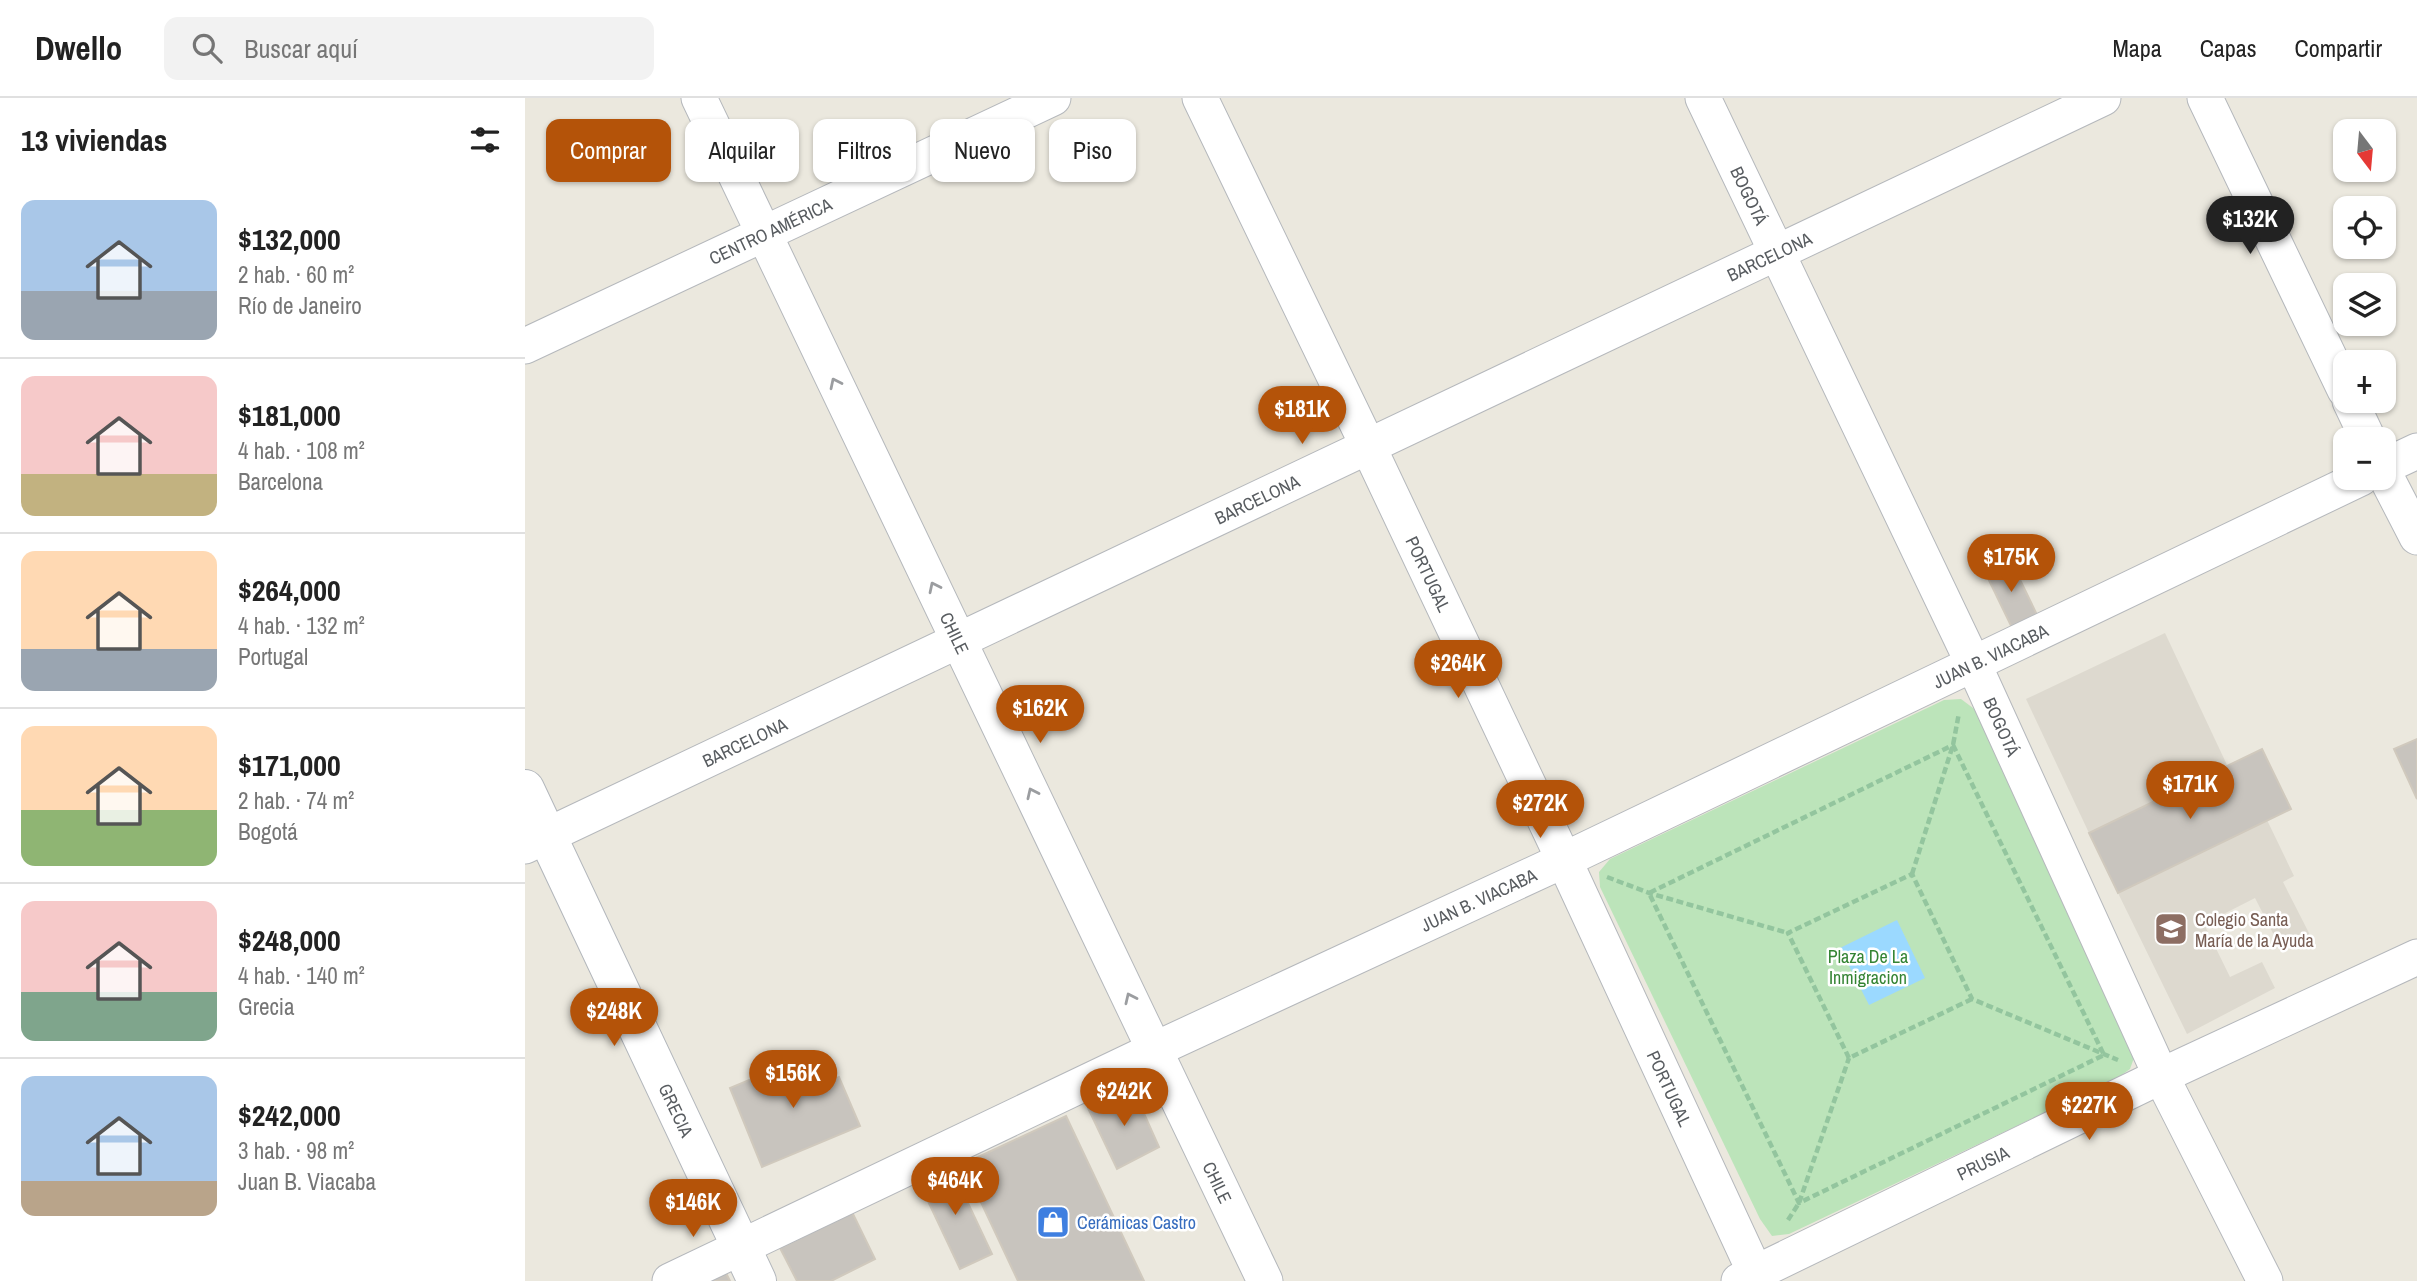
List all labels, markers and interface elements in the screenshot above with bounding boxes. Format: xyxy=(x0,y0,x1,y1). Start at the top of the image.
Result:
search box xyxy=(164,17,654,80)
text: Dwello xyxy=(35,26,122,70)
icon: search xyxy=(188,29,226,67)
text: Buscar aquí xyxy=(244,31,358,66)
text: Mapa xyxy=(2112,32,2162,64)
text: Capas xyxy=(2200,32,2257,64)
text: Compartir xyxy=(2295,32,2382,64)
chip: Comprar xyxy=(546,119,671,182)
chip: Alquilar xyxy=(685,119,799,182)
chip: Filtros xyxy=(813,119,916,182)
chip: Nuevo xyxy=(930,119,1035,182)
chip: Piso xyxy=(1049,119,1136,182)
north arrow xyxy=(2333,119,2396,182)
map controls xyxy=(2333,119,2396,490)
text: 13 viviendas xyxy=(21,120,167,160)
icon: filters xyxy=(466,121,504,159)
street label: BOGOTÁ xyxy=(1725,162,1774,229)
street label: CENTRO AMÉRICA xyxy=(705,191,836,270)
button: locate xyxy=(2333,196,2396,259)
pin: $132K xyxy=(2201,197,2299,256)
text: $132K xyxy=(2222,203,2278,234)
text: $132,000 xyxy=(238,219,341,259)
street label: BARCELONA xyxy=(1723,225,1816,287)
icon: home xyxy=(77,228,161,312)
text: 2 hab. · 60 m² xyxy=(238,259,354,290)
button: layers xyxy=(2333,273,2396,336)
text: Río de Janeiro xyxy=(238,290,362,321)
button: + xyxy=(2333,350,2396,413)
one-way arrow xyxy=(830,378,844,390)
pin: $181K xyxy=(1253,386,1351,446)
text: $181K xyxy=(1274,393,1330,424)
text: $181,000 xyxy=(238,395,341,435)
icon: home xyxy=(77,404,161,488)
button: − xyxy=(2333,427,2396,490)
text: 4 hab. · 108 m² xyxy=(238,435,365,466)
text: Barcelona xyxy=(238,466,323,497)
street label: BARCELONA xyxy=(1210,468,1304,530)
street label: PORTUGAL xyxy=(1400,532,1457,616)
pin: $175K xyxy=(1962,534,2060,594)
text: $175K xyxy=(1983,541,2039,572)
text: $264,000 xyxy=(238,570,341,610)
icon: home xyxy=(77,579,161,663)
one-way arrow xyxy=(928,582,942,595)
street label: CHILE xyxy=(934,608,976,658)
text: 4 hab. · 132 m² xyxy=(238,610,365,641)
street label: JUAN B. VIACABA xyxy=(1929,617,2052,694)
pin: $264K xyxy=(1409,640,1507,700)
text: Portugal xyxy=(238,641,308,672)
text: $264K xyxy=(1430,647,1486,678)
pin: $162K xyxy=(991,686,1089,745)
text: $162K xyxy=(1012,692,1068,723)
street label: BOGOTÁ xyxy=(1978,693,2026,760)
street label: BARCELONA xyxy=(698,711,791,773)
text: $171,000 xyxy=(238,745,341,785)
icon: home xyxy=(77,754,161,838)
pin: $171K xyxy=(2141,762,2239,821)
text: $171K xyxy=(2162,768,2218,799)
pin: $272K xyxy=(1491,780,1589,840)
text: 2 hab. · 74 m² xyxy=(238,785,354,816)
text: $272K xyxy=(1512,787,1568,818)
one-way arrow xyxy=(1026,788,1040,800)
text: Bogotá xyxy=(238,816,298,847)
street label: JUAN B. VIACABA xyxy=(1417,862,1541,937)
place label: Colegio Santa María de la Ayuda xyxy=(2195,907,2314,953)
school or university icon: Colegio Santa María de la Ayuda xyxy=(2152,910,2190,948)
text: $248,000 xyxy=(238,920,341,960)
icon: home xyxy=(77,929,161,1013)
park label: Plaza De La Inmigracion xyxy=(1828,944,1908,990)
text: 4 hab. · 140 m² xyxy=(238,960,365,991)
pin: $248K xyxy=(565,988,663,1048)
text: Grecia xyxy=(238,991,295,1022)
one-way arrow xyxy=(1124,993,1138,1005)
text: $248K xyxy=(586,995,642,1026)
street label: PORTUGAL xyxy=(1641,1046,1698,1130)
pin: $156K xyxy=(744,1051,842,1110)
text: $156K xyxy=(765,1057,821,1088)
pin: $242K xyxy=(1075,1068,1173,1128)
text: $242K xyxy=(1096,1075,1152,1106)
street label: GRECIA xyxy=(653,1079,700,1141)
pin: $227K xyxy=(2040,1082,2138,1142)
text: $227K xyxy=(2061,1089,2117,1120)
text: $242,000 xyxy=(238,1095,341,1135)
icon: home xyxy=(77,1104,161,1188)
text: 3 hab. · 98 m² xyxy=(238,1135,354,1166)
street label: PRUSIA xyxy=(1953,1139,2013,1186)
street label: CHILE xyxy=(1197,1157,1238,1207)
pin: $464K xyxy=(906,1158,1004,1217)
text: $464K xyxy=(927,1164,983,1195)
text: Juan B. Viacaba xyxy=(238,1166,376,1197)
pin: $146K xyxy=(644,1180,742,1239)
text: $146K xyxy=(665,1186,721,1217)
shop icon: Cerámicas Castro xyxy=(1034,1203,1072,1241)
place label: Cerámicas Castro xyxy=(1077,1210,1196,1235)

